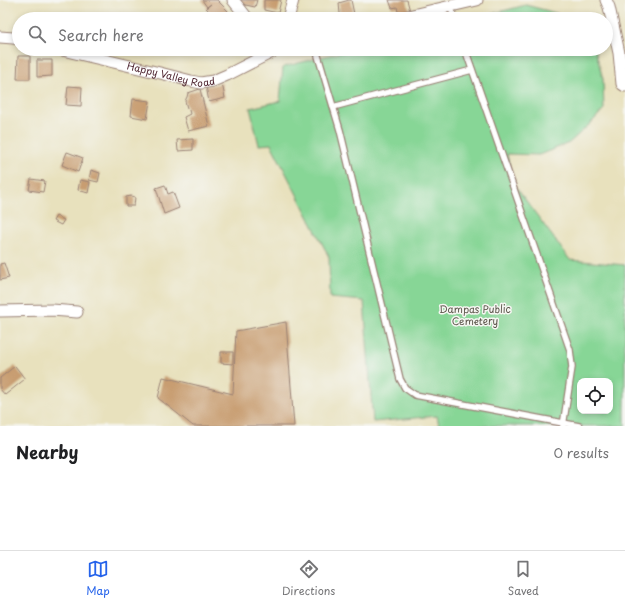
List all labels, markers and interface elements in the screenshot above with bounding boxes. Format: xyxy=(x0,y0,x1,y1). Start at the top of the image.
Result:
search box xyxy=(12,12,613,56)
icon: search xyxy=(26,23,48,45)
text: Search here xyxy=(58,23,144,46)
street label: Happy Valley Road xyxy=(125,57,216,90)
park label: Dampas Public Cemetery xyxy=(439,301,511,328)
map controls xyxy=(577,378,613,414)
button: locate xyxy=(577,378,613,414)
text: Nearby xyxy=(16,439,78,465)
text: 0 results xyxy=(554,443,609,462)
tab: Map xyxy=(86,558,110,599)
tab: Directions xyxy=(282,558,335,599)
tab: Saved xyxy=(508,558,539,599)

